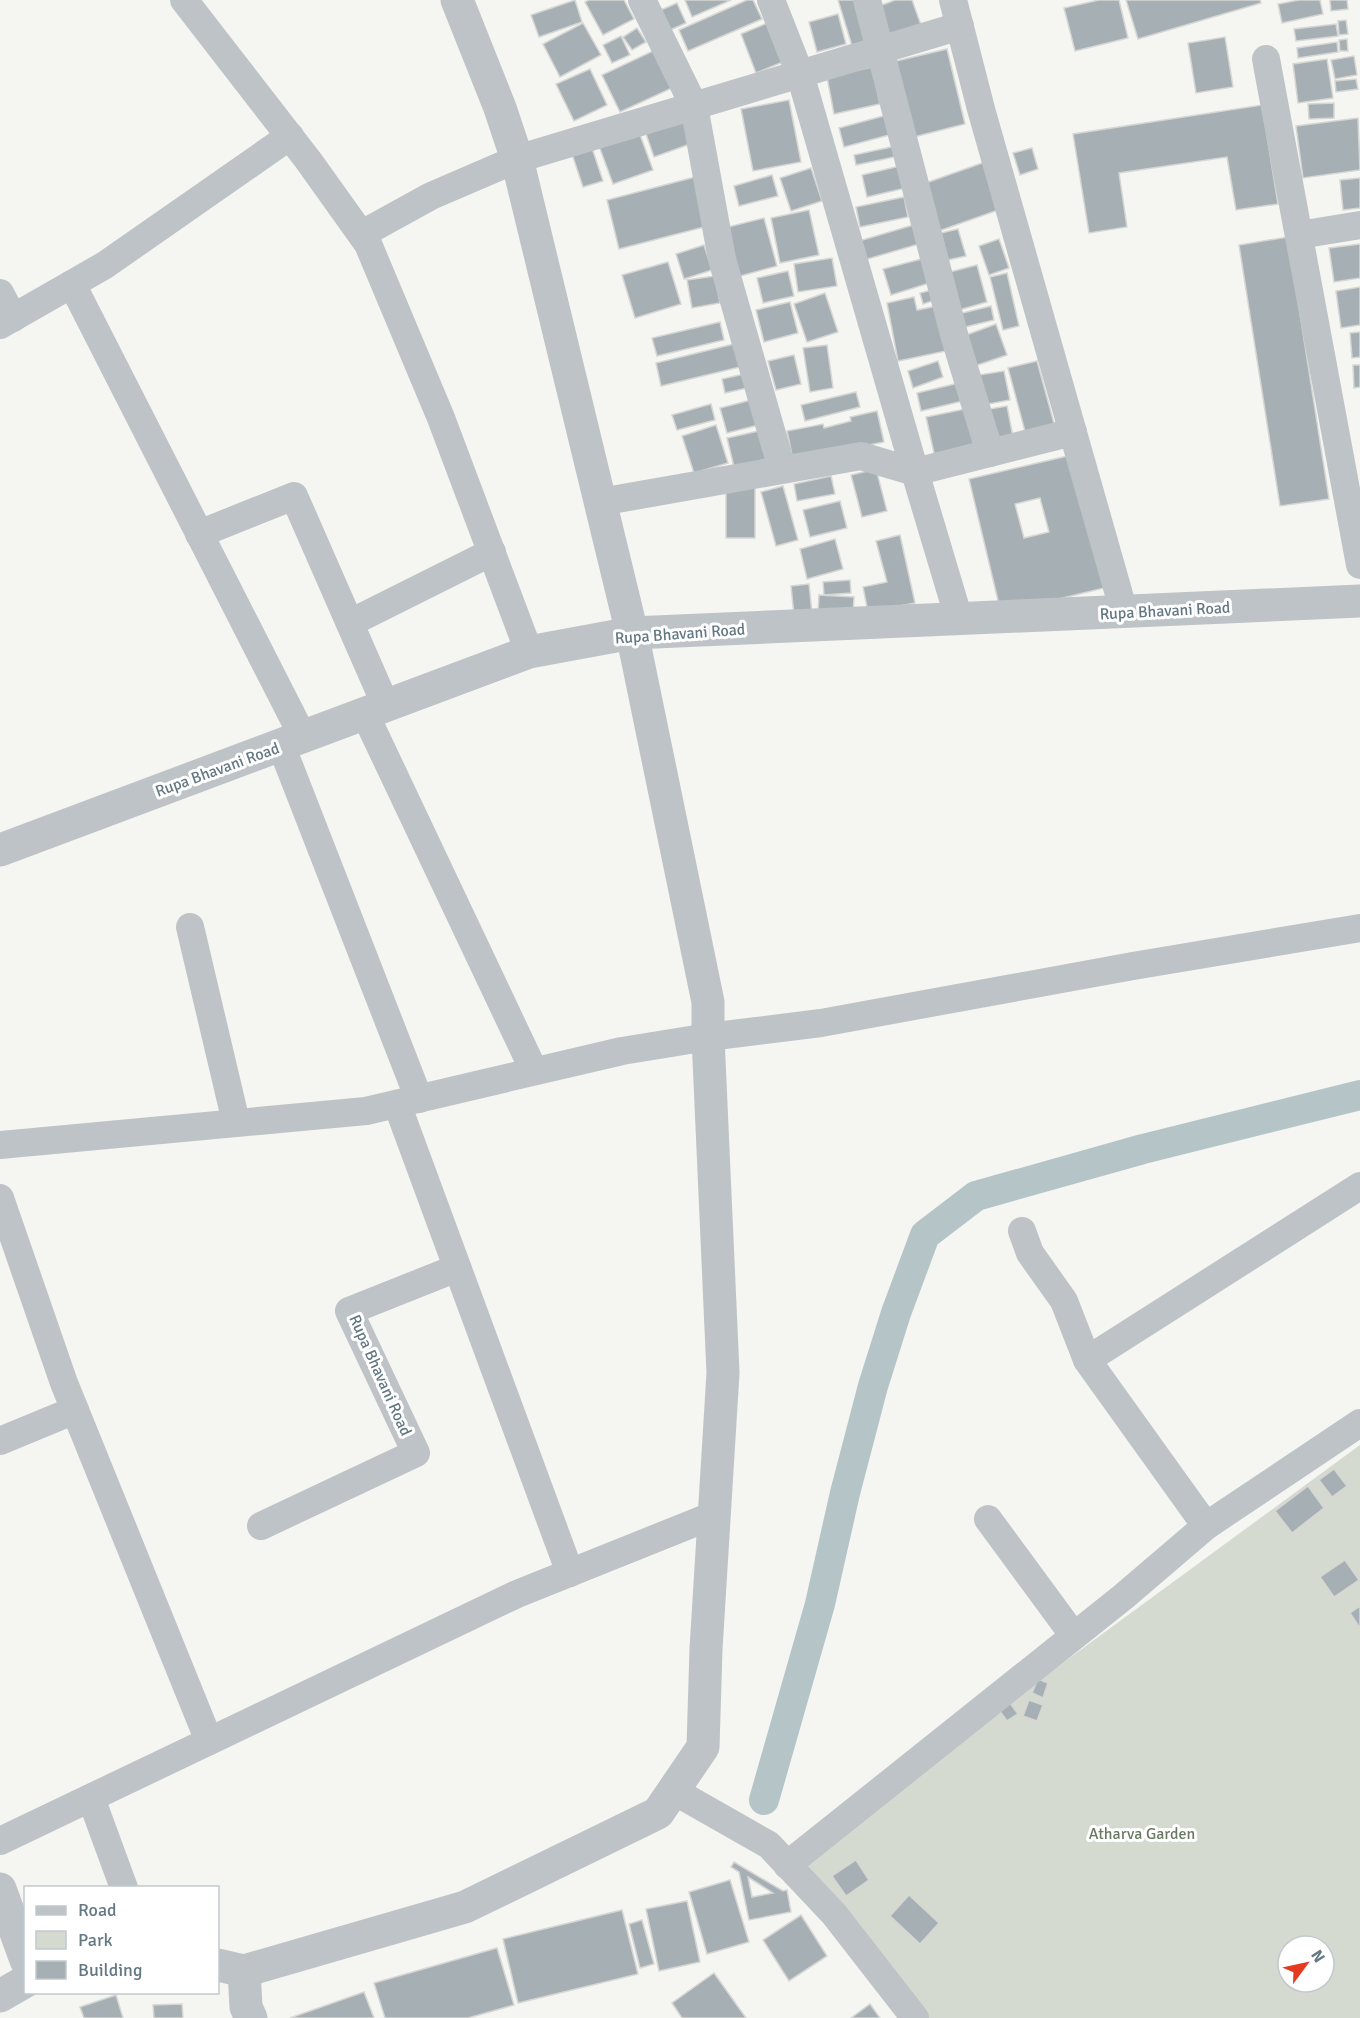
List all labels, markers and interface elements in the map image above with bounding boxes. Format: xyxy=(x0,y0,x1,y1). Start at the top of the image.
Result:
street label: Rupa Bhavani Road xyxy=(1099,598,1231,624)
street label: Rupa Bhavani Road xyxy=(614,619,746,649)
street label: Rupa Bhavani Road xyxy=(153,738,282,802)
street label: Rupa Bhavani Road xyxy=(344,1312,416,1439)
park label: Atharva Garden xyxy=(1089,1824,1195,1844)
legend xyxy=(24,1886,219,1994)
text: Road xyxy=(78,1899,117,1921)
text: Park xyxy=(78,1929,113,1951)
north arrow xyxy=(1276,1934,1336,1994)
text: N xyxy=(1306,1946,1329,1966)
text: Building xyxy=(78,1959,142,1981)

